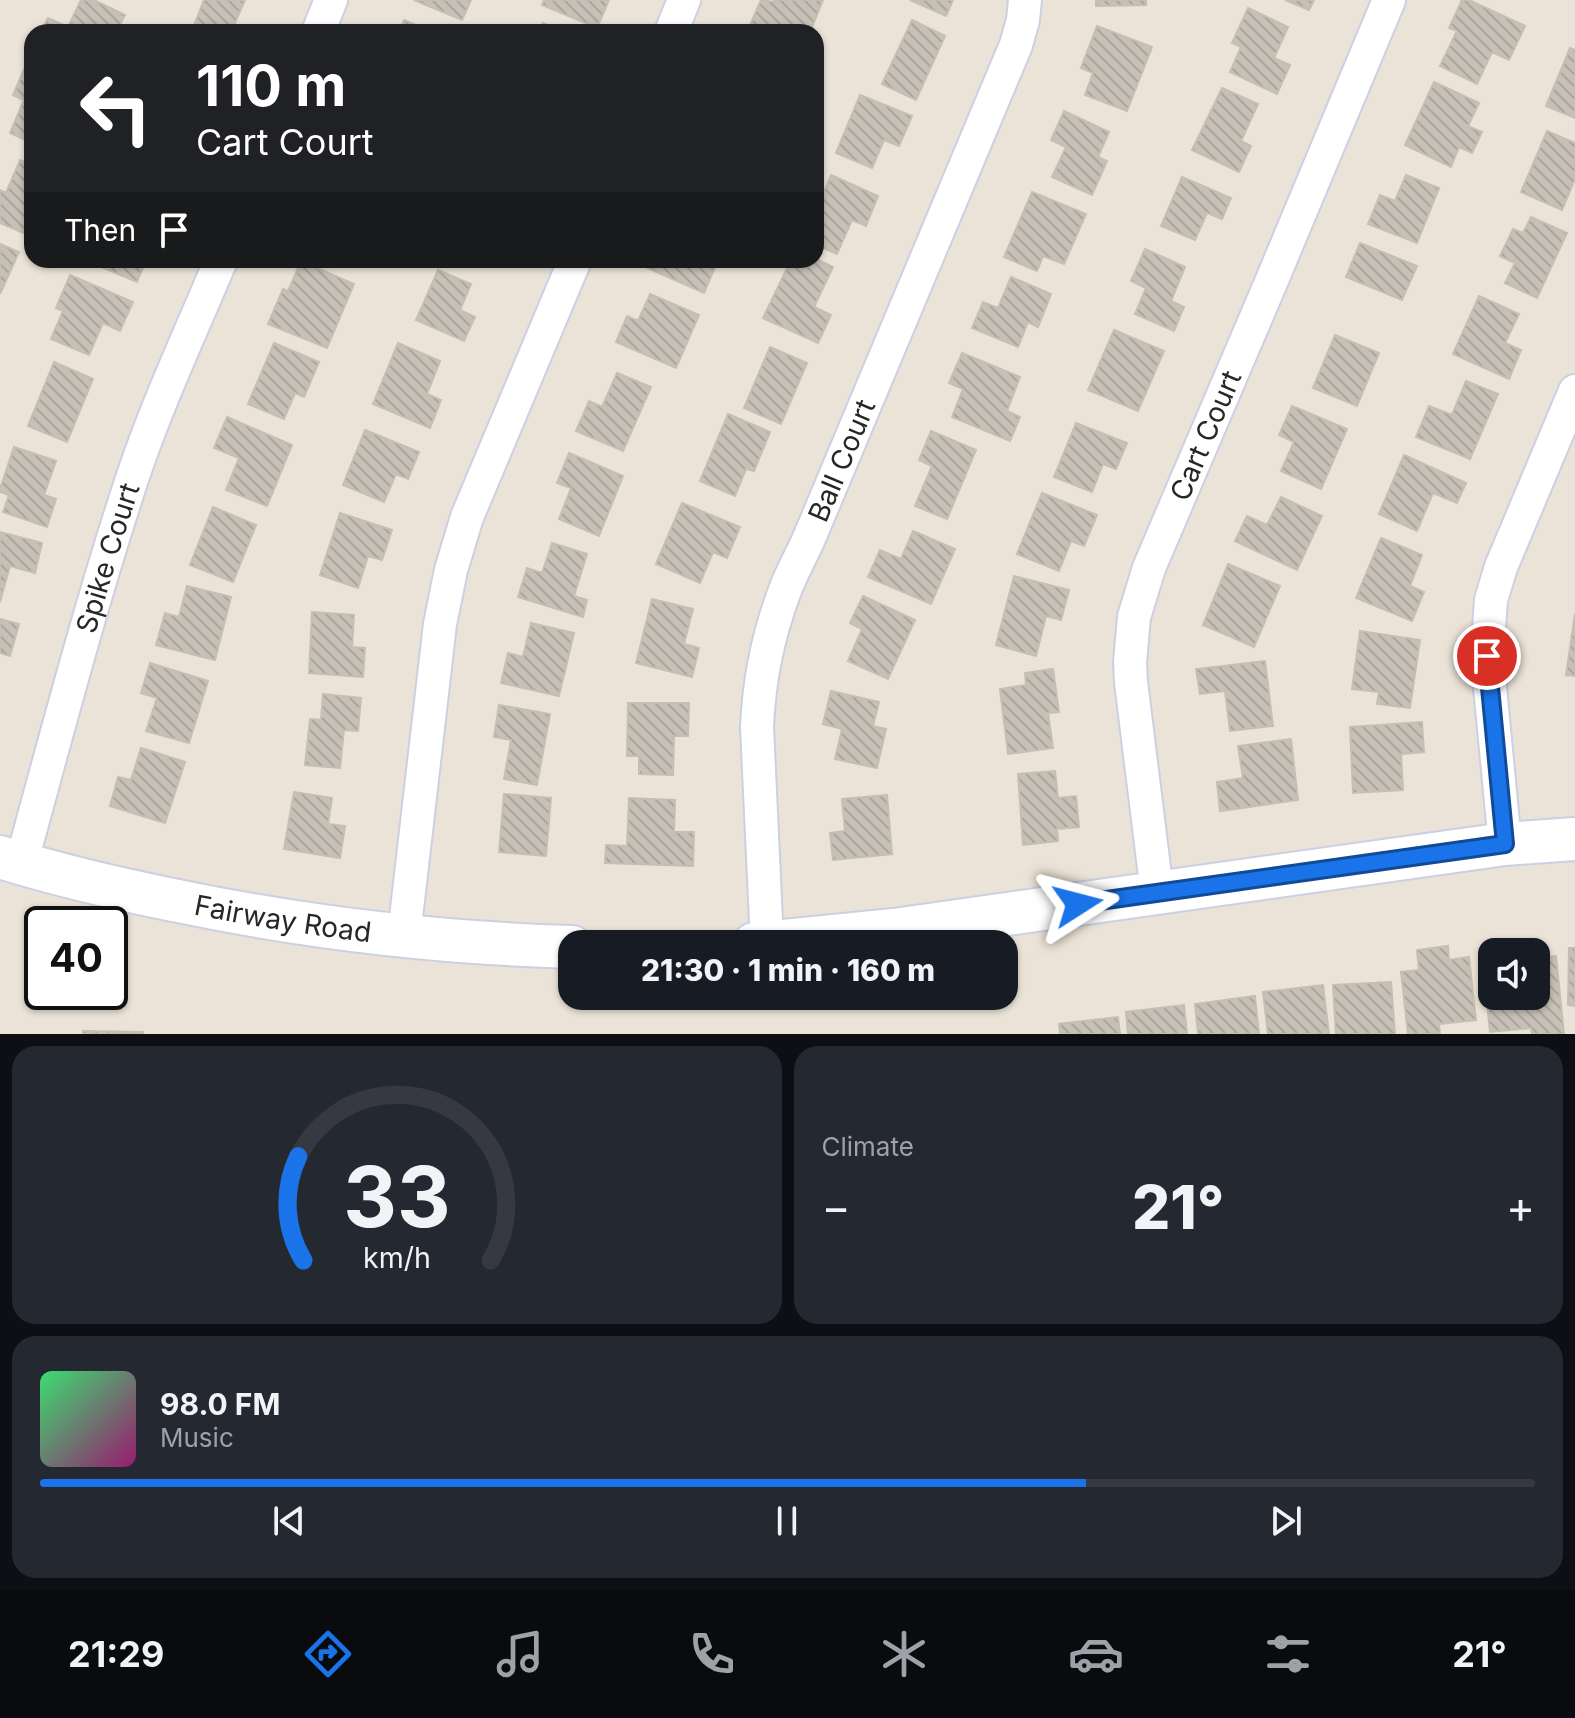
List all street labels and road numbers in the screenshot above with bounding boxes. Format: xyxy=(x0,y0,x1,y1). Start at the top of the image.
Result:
street label: Cart Court xyxy=(1163,365,1248,506)
street label: Ball Court xyxy=(801,394,882,527)
street label: Spike Court xyxy=(69,479,146,637)
street label: Fairway Road xyxy=(192,888,373,949)

